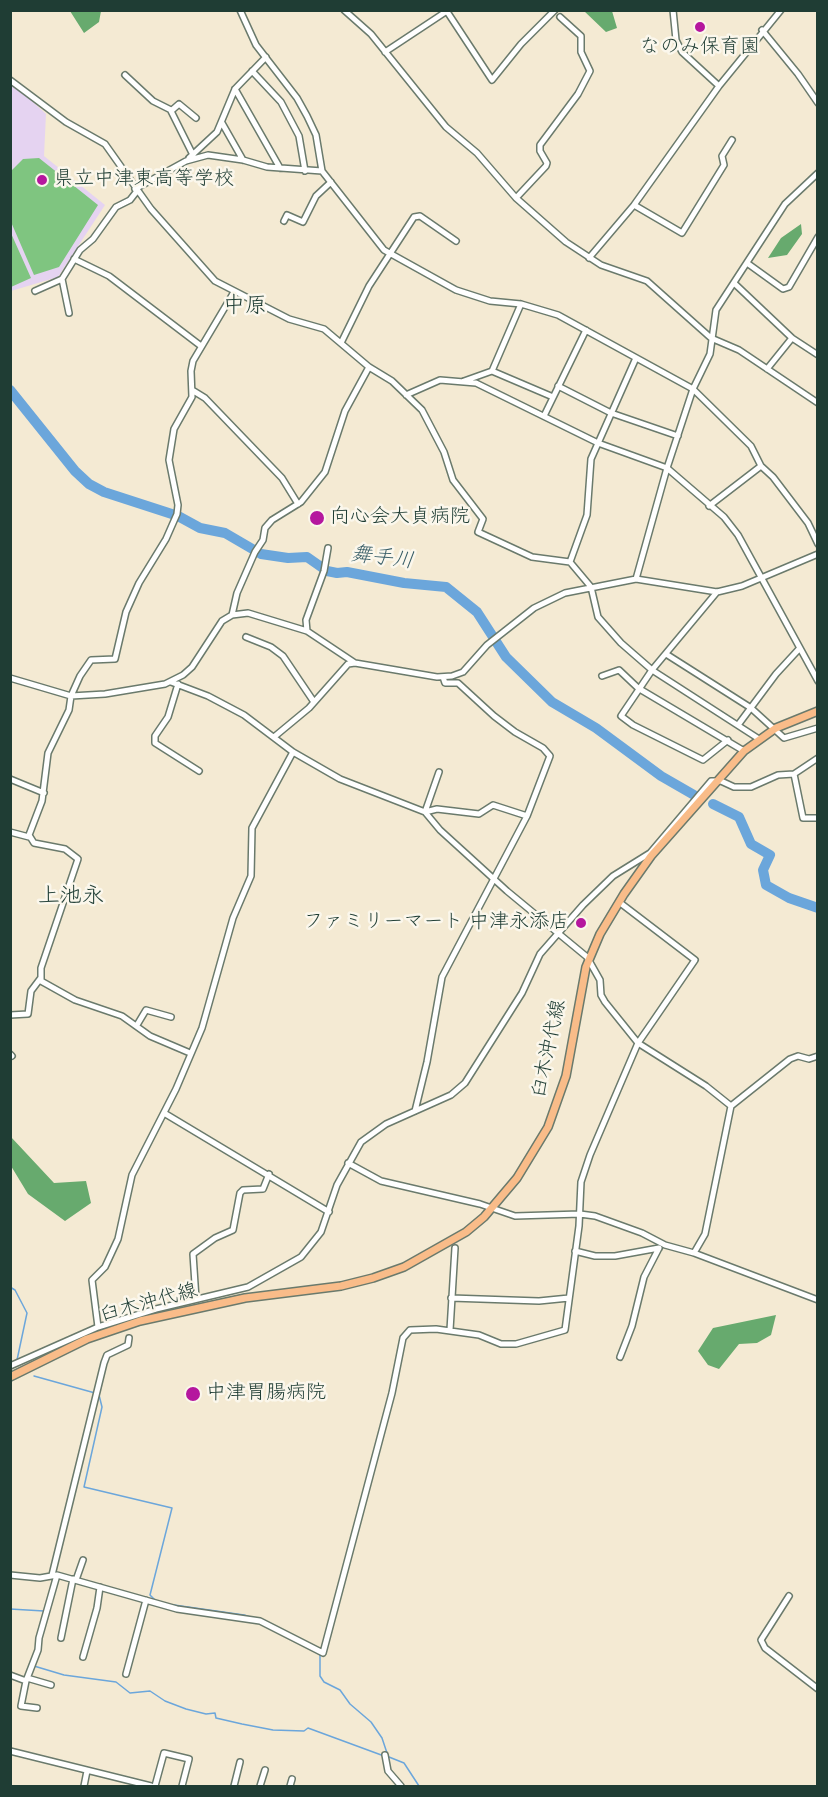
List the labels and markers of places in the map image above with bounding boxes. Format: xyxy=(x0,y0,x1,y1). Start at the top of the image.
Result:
marker: なのみ保育園 xyxy=(693,20,707,34)
place label: なのみ保育園 xyxy=(640,36,760,60)
place label: 県立中津東高等学校 xyxy=(54,168,234,192)
marker: 県立中津東高等学校 xyxy=(35,173,49,187)
place label: 向心会大貞病院 xyxy=(330,506,470,530)
marker: 向心会大貞病院 xyxy=(308,509,326,527)
place label: ファミリーマート 中津永添店 xyxy=(304,911,569,935)
marker: ファミリーマート 中津永添店 xyxy=(574,916,588,930)
place label: 中津胃腸病院 xyxy=(206,1382,326,1406)
marker: 中津胃腸病院 xyxy=(184,1385,202,1403)

